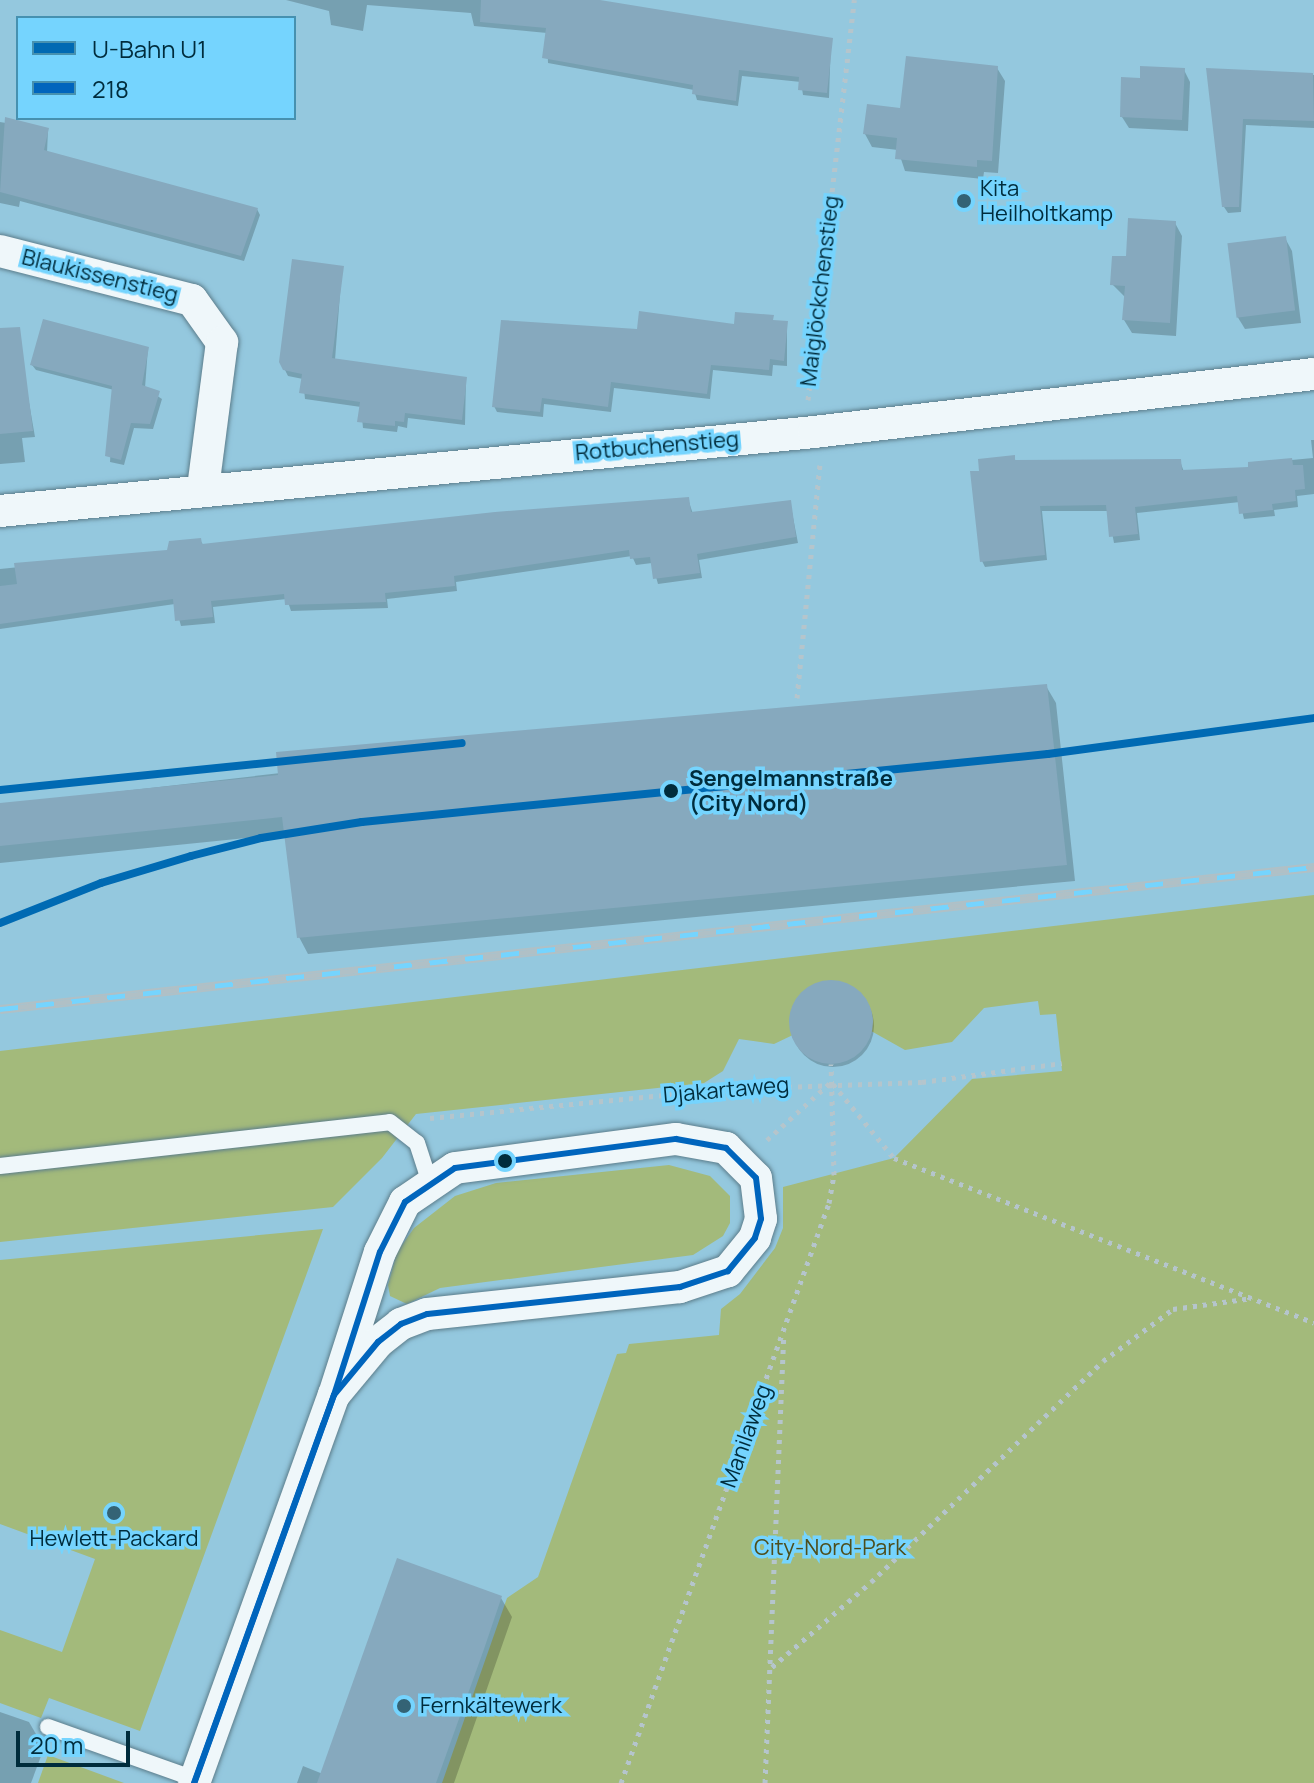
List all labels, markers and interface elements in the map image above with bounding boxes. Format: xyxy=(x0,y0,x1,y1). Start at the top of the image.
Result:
legend xyxy=(16,16,296,120)
text: U-Bahn U1 xyxy=(92,32,207,65)
text: 218 xyxy=(92,72,129,105)
place label: Kita Heilholtkamp xyxy=(980,175,1113,226)
marker: Kita Heilholtkamp xyxy=(955,192,973,210)
street label: Maiglöckchenstieg xyxy=(795,194,845,388)
street label: Blaukissenstieg xyxy=(19,244,181,308)
street label: Rotbuchenstieg xyxy=(574,426,740,466)
place label: Sengelmannstraße (City Nord) xyxy=(689,765,893,816)
marker: Sengelmannstraße (City Nord) xyxy=(660,780,682,802)
street label: Djakartaweg xyxy=(662,1071,790,1109)
unlabelled marker xyxy=(497,1153,513,1169)
street label: Manilaweg xyxy=(715,1381,777,1491)
marker: Hewlett-Packard xyxy=(105,1504,123,1522)
place label: Hewlett-Packard xyxy=(30,1526,198,1552)
park label: City-Nord-Park xyxy=(754,1535,906,1561)
place label: Fernkältewerk xyxy=(420,1693,562,1719)
marker: Fernkältewerk xyxy=(395,1697,413,1715)
scale bar xyxy=(20,1715,134,1765)
text: 20 m xyxy=(30,1728,83,1761)

